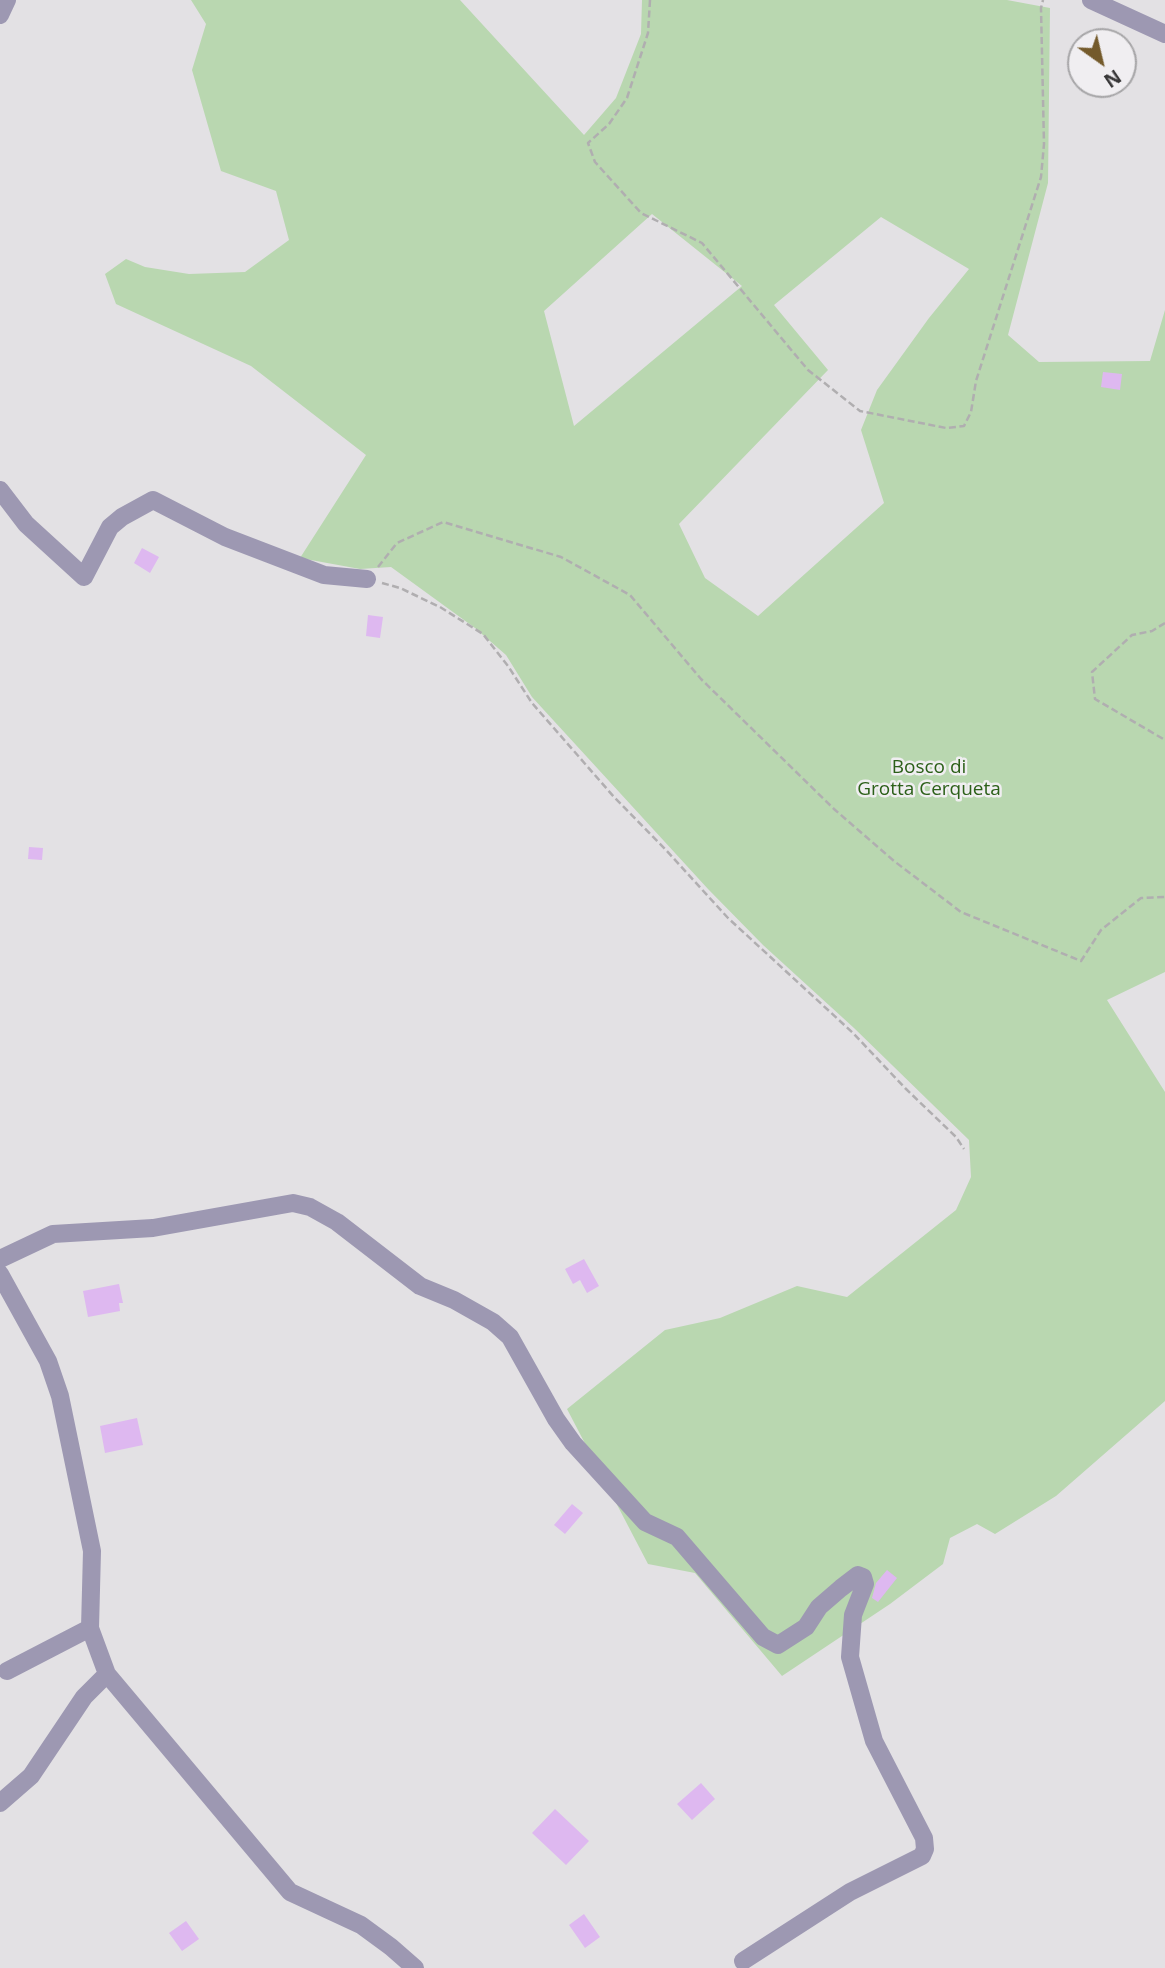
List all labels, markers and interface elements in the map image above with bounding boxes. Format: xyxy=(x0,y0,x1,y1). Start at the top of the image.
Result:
north arrow xyxy=(1067,28,1137,98)
text: N xyxy=(1099,64,1126,94)
park label: Bosco di Grotta Cerqueta xyxy=(857,757,1001,801)

